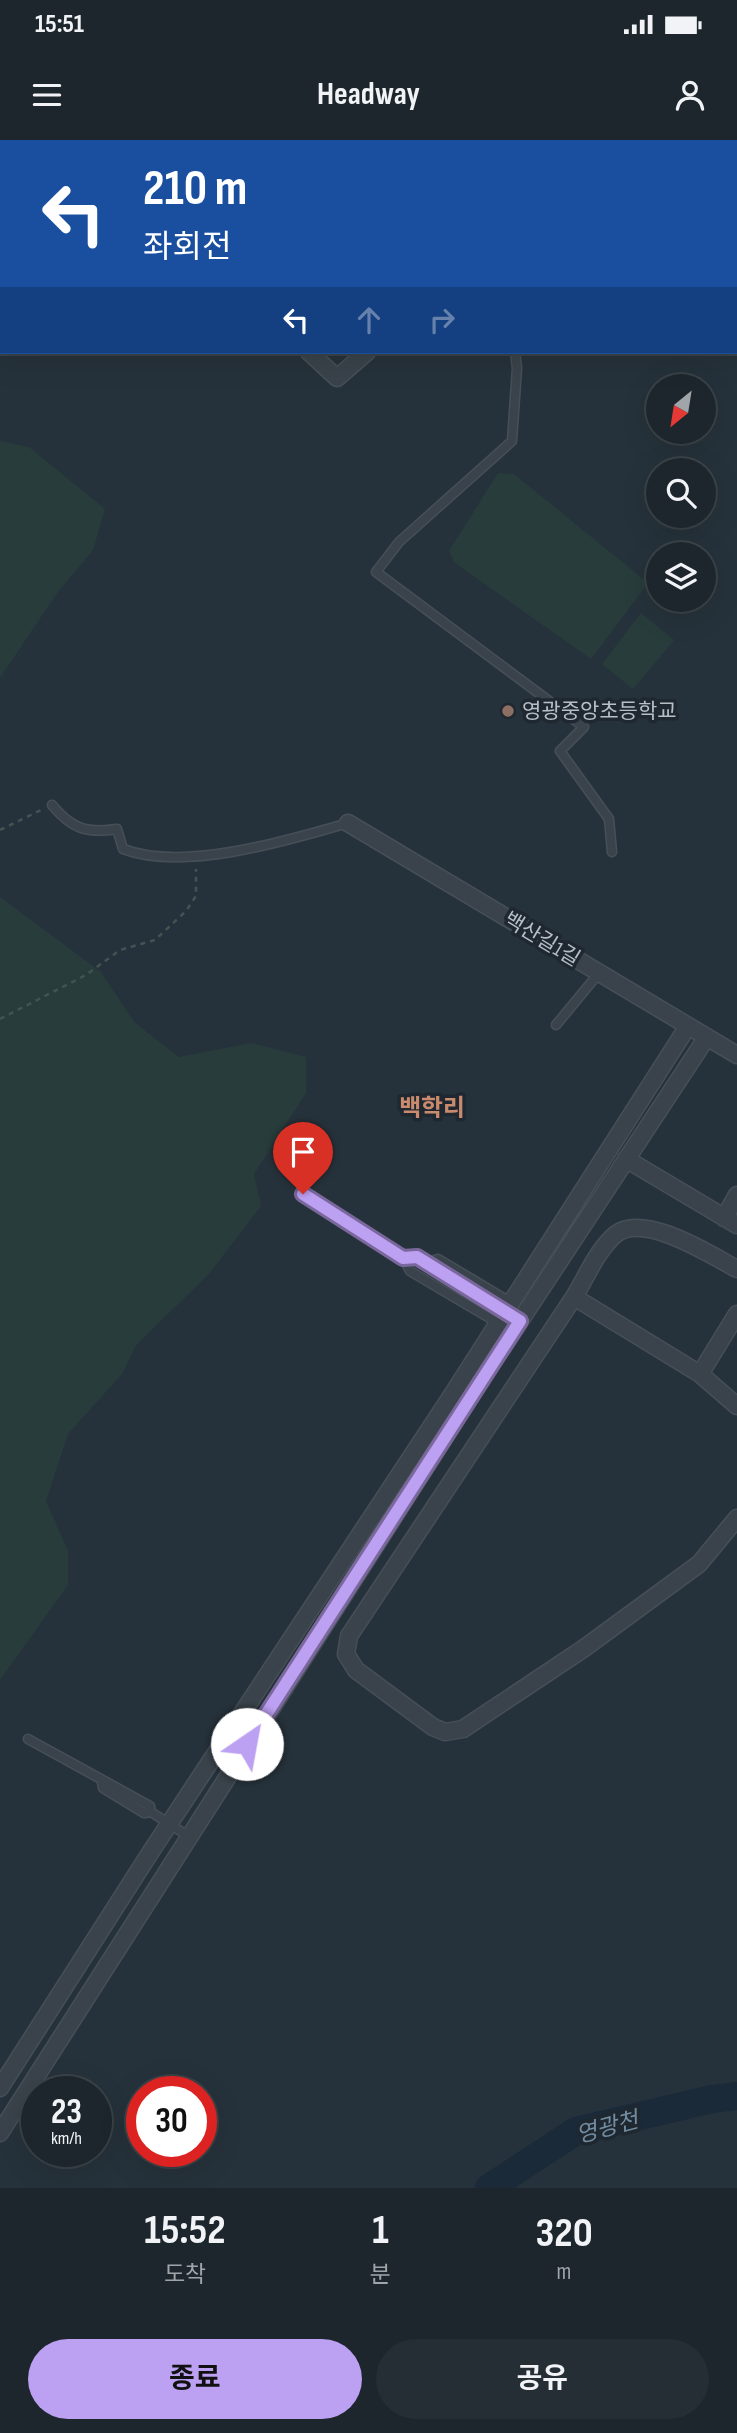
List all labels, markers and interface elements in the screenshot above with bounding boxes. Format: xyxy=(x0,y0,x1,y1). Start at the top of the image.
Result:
text: 15:51 xyxy=(35,9,84,40)
text: Headway xyxy=(317,75,420,114)
icon: menu xyxy=(28,76,66,114)
icon: person xyxy=(671,76,709,114)
text: 210 m xyxy=(143,160,247,219)
icon: left xyxy=(28,168,119,259)
text: 좌회전 xyxy=(143,228,231,267)
icon: left xyxy=(277,301,315,339)
icon: ahead xyxy=(350,301,388,339)
icon: right xyxy=(423,301,461,339)
north arrow xyxy=(646,374,716,444)
map controls xyxy=(646,374,716,612)
button: search xyxy=(646,458,716,528)
button: layers xyxy=(646,542,716,612)
place label: 영광중앙초등학교 xyxy=(522,699,677,724)
marker: 영광중앙초등학교 xyxy=(500,703,516,719)
street label: 백산길1길 xyxy=(499,907,584,972)
district label: 백학리 xyxy=(399,1094,465,1123)
pin xyxy=(273,1122,333,1194)
icon: arrive xyxy=(284,1133,322,1171)
position arrow xyxy=(210,1707,284,1781)
speed limit sign: 30 xyxy=(126,2076,217,2167)
text: 23 xyxy=(51,2091,82,2134)
water label: 영광천 xyxy=(573,2105,644,2150)
text: km/h xyxy=(51,2128,82,2149)
text: 15:52 xyxy=(144,2205,226,2256)
text: 1 xyxy=(372,2205,389,2256)
text: 320 xyxy=(535,2208,593,2259)
text: m xyxy=(557,2258,571,2286)
text: 도착 xyxy=(164,2261,206,2289)
text: 분 xyxy=(370,2261,391,2289)
button: 종료 xyxy=(28,2339,362,2419)
button: 공유 xyxy=(376,2339,709,2419)

